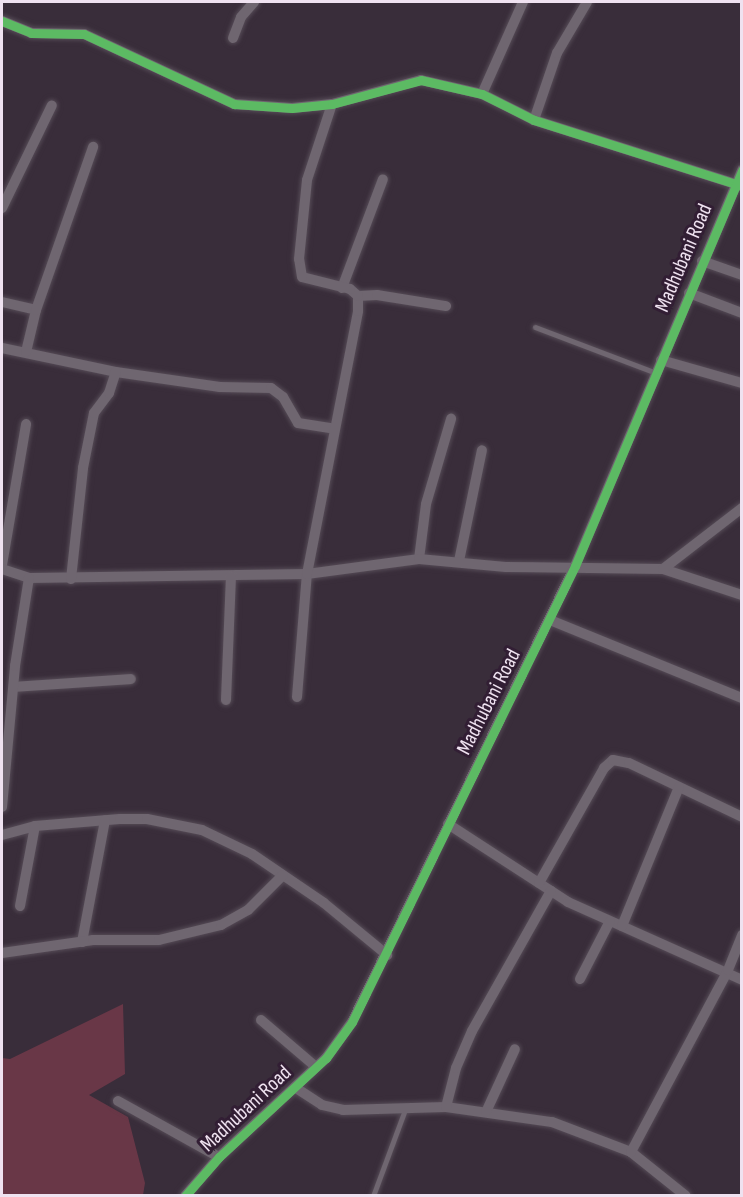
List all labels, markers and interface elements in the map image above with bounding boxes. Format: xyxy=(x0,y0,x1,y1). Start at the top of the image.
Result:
street label: Madhubani Road xyxy=(650,200,718,316)
street label: Madhubani Road xyxy=(452,645,526,759)
street label: Madhubani Road xyxy=(195,1061,297,1157)

